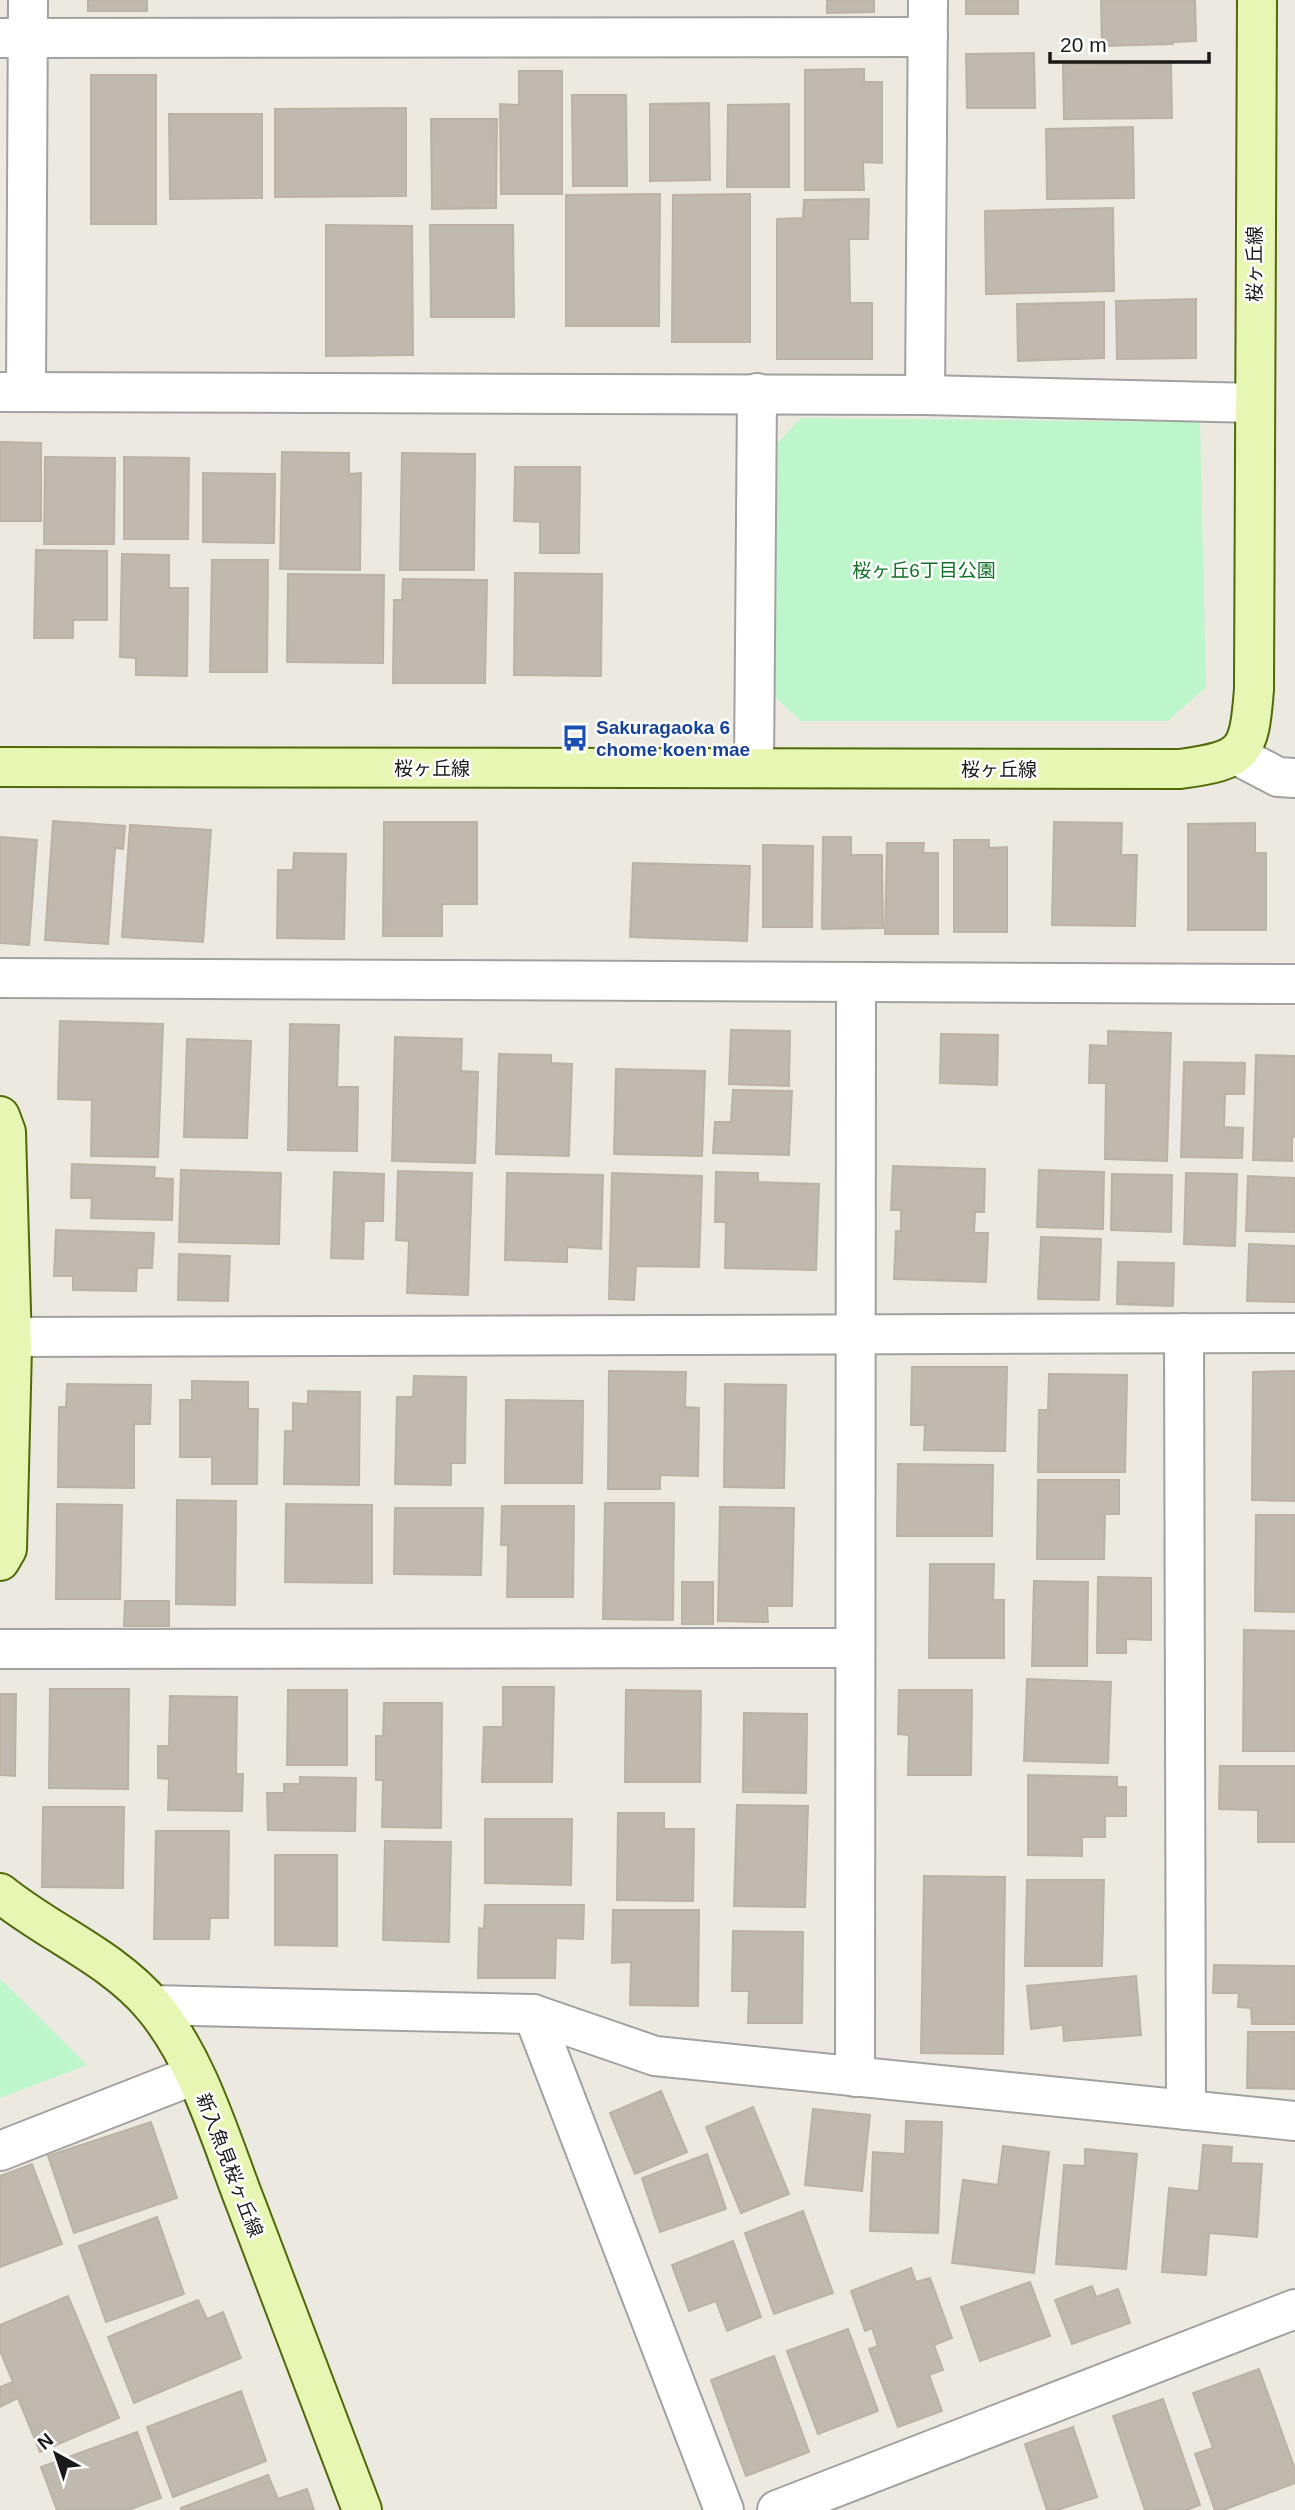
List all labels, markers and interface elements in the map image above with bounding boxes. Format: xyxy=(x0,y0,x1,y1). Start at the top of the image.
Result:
scale bar xyxy=(1050,21,1209,65)
text: 20 m xyxy=(1060,33,1107,56)
street label: 桜ヶ丘線 xyxy=(1244,226,1265,302)
park label: 桜ヶ丘6丁目公園 xyxy=(852,560,996,581)
place label: Sakuragaoka 6 chome koen mae xyxy=(596,717,750,760)
bus stop icon: Sakuragaoka 6 chome koen mae xyxy=(560,723,590,753)
street label: 桜ヶ丘線 xyxy=(394,758,470,779)
street label: 桜ヶ丘線 xyxy=(961,759,1037,780)
street label: 新入魚見桜ヶ丘線 xyxy=(192,2090,267,2240)
north arrow xyxy=(21,2419,91,2489)
text: N xyxy=(33,2429,57,2454)

